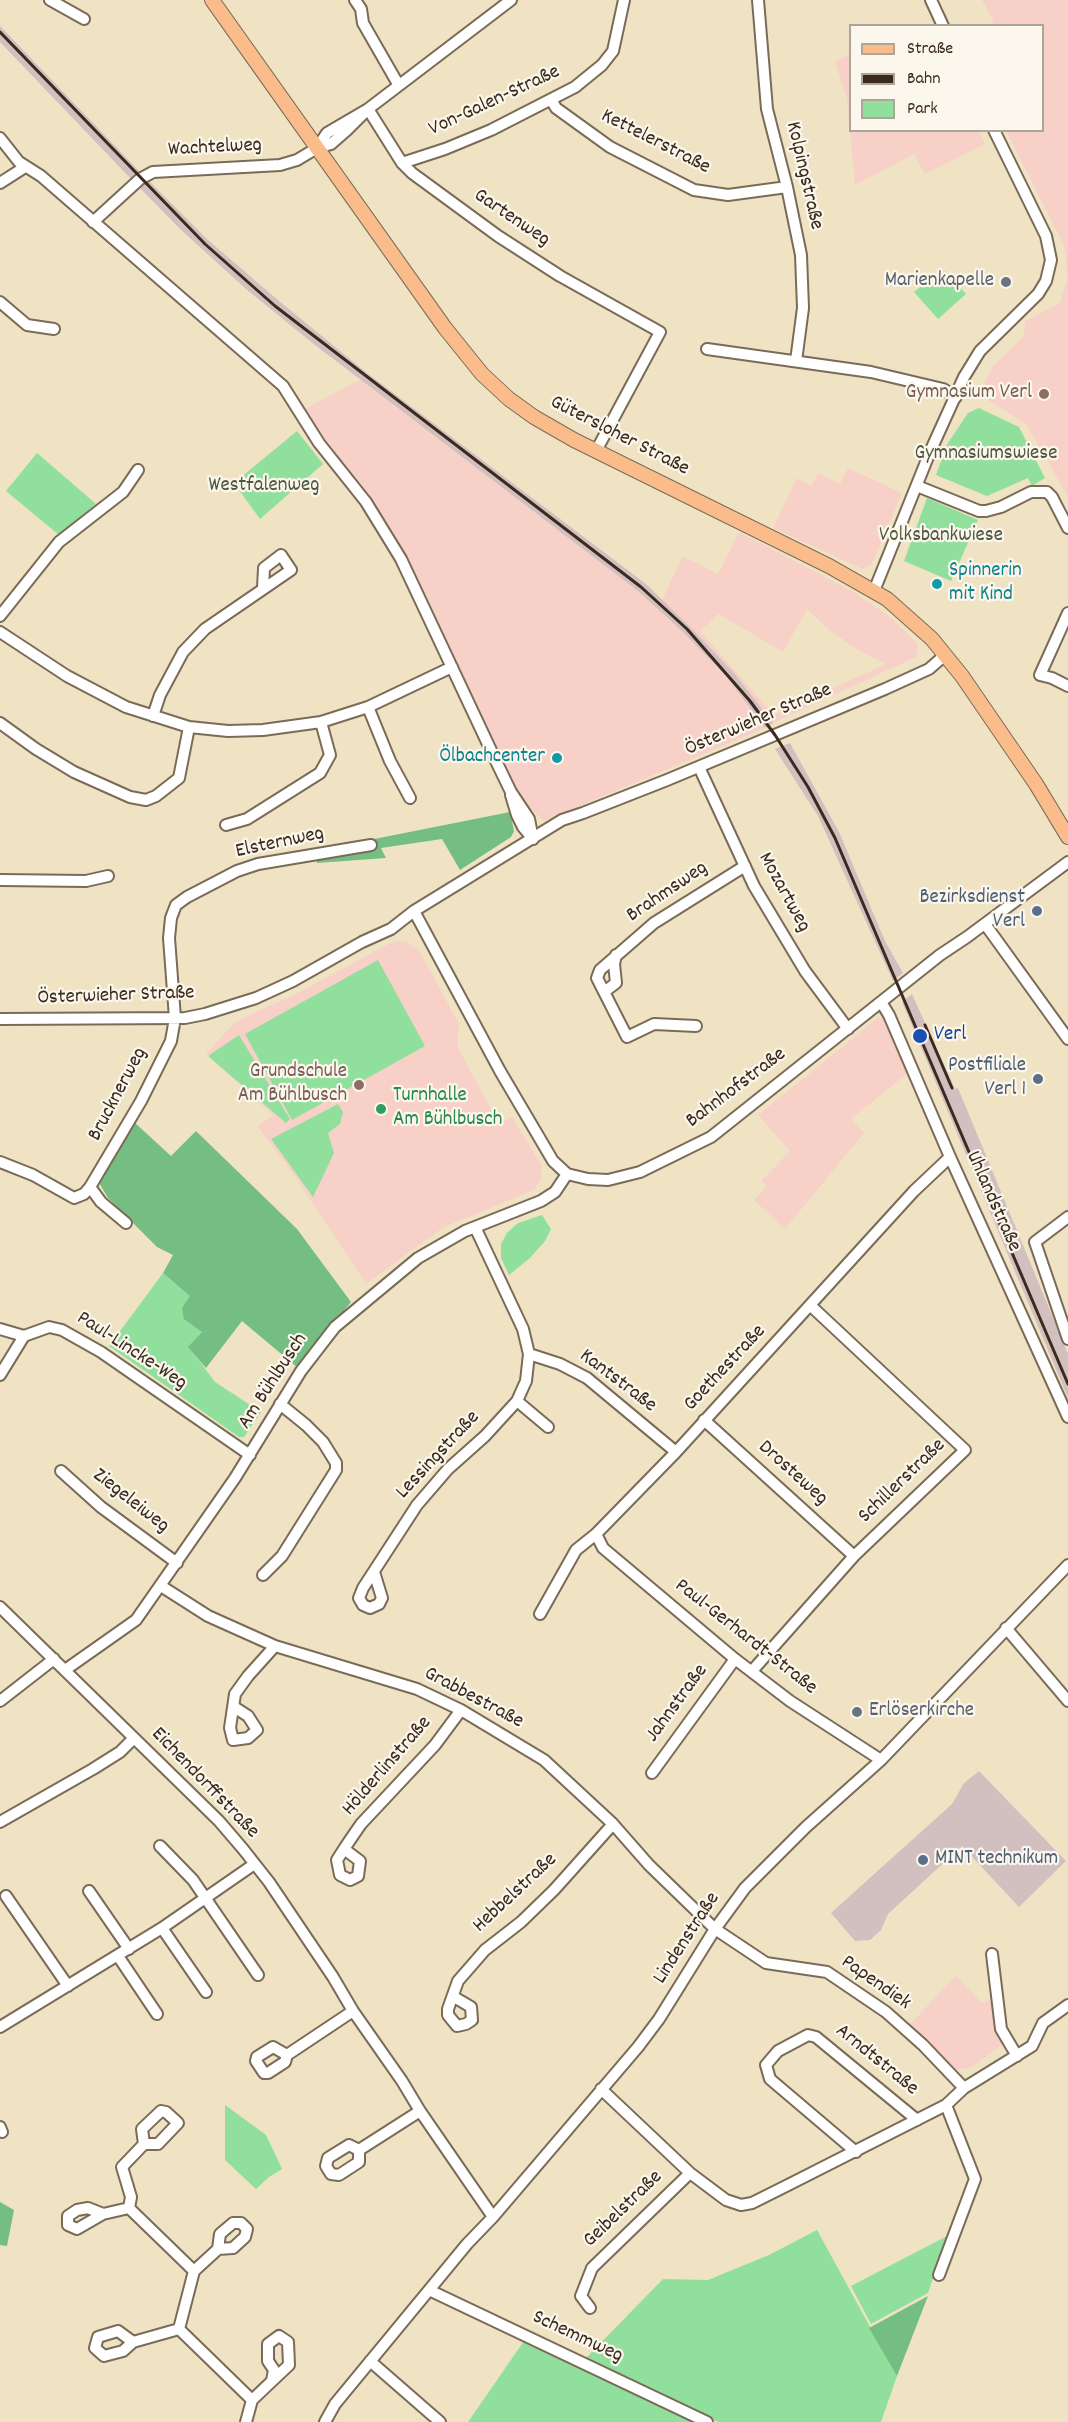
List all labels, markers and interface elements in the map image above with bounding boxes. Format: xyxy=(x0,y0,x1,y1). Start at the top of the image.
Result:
legend xyxy=(849,24,1044,132)
text: Straße xyxy=(907,37,953,62)
street label: Von-Galen-Straße xyxy=(425,61,565,143)
text: Bahn xyxy=(907,67,941,92)
text: Park xyxy=(907,97,938,122)
street label: Kettelerstraße xyxy=(596,105,714,181)
street label: Kolpingstraße xyxy=(778,120,828,232)
street label: Wachtelweg xyxy=(167,134,263,164)
street label: Gartenweg xyxy=(468,184,554,254)
place label: Marienkapelle xyxy=(885,269,994,295)
marker: Marienkapelle xyxy=(999,275,1013,289)
place label: Gymnasium Verl xyxy=(906,381,1032,407)
marker: Gymnasium Verl xyxy=(1037,387,1051,401)
street label: Gütersloher Straße xyxy=(545,391,693,483)
park label: Gymnasiumswiese xyxy=(915,442,1057,468)
park label: Westfalenweg xyxy=(208,474,320,500)
park label: Volksbankwiese xyxy=(879,524,1003,550)
place label: Spinnerin mit Kind xyxy=(949,559,1022,609)
marker: Spinnerin mit Kind xyxy=(930,577,944,591)
street label: Österwieher Straße xyxy=(682,679,836,763)
place label: Ölbachcenter xyxy=(439,745,545,771)
marker: Ölbachcenter xyxy=(550,751,564,765)
street label: Elsternweg xyxy=(233,822,327,866)
street label: Mozartweg xyxy=(751,849,815,937)
street label: Brahmsweg xyxy=(623,857,713,929)
place label: Bezirksdienst Verl xyxy=(920,886,1025,936)
marker: Bezirksdienst Verl xyxy=(1030,904,1044,918)
street label: Österwieher Straße xyxy=(37,982,195,1012)
place label: Verl xyxy=(934,1023,966,1049)
marker: Verl xyxy=(911,1027,929,1045)
street label: Bahnhofstraße xyxy=(682,1043,792,1135)
street label: Brucknerweg xyxy=(84,1044,154,1146)
place label: Postfiliale Verl 1 xyxy=(948,1054,1026,1104)
place label: Grundschule Am Bühlbusch xyxy=(238,1060,347,1110)
marker: Postfiliale Verl 1 xyxy=(1031,1072,1045,1086)
marker: Grundschule Am Bühlbusch xyxy=(352,1078,366,1092)
place label: Turnhalle Am Bühlbusch xyxy=(393,1084,502,1134)
marker: Turnhalle Am Bühlbusch xyxy=(374,1102,388,1116)
street label: Uhlandstraße xyxy=(959,1148,1025,1256)
street label: Paul-Lincke-Weg xyxy=(71,1307,191,1397)
street label: Goethestraße xyxy=(680,1320,772,1418)
street label: Am Bühlbusch xyxy=(234,1329,314,1435)
street label: Kantstraße xyxy=(573,1345,661,1419)
street label: Lessingstraße xyxy=(392,1407,486,1505)
street label: Schillerstraße xyxy=(854,1434,952,1530)
street label: Drosteweg xyxy=(752,1436,832,1512)
street label: Ziegeleiweg xyxy=(86,1464,174,1540)
street label: Paul-Gerhardt-Straße xyxy=(669,1574,821,1702)
street label: Jahnstraße xyxy=(641,1660,715,1748)
street label: Grabbestraße xyxy=(419,1662,527,1736)
place label: Erlöserkirche xyxy=(869,1699,974,1725)
marker: Erlöserkirche xyxy=(850,1705,864,1719)
street label: Hölderlinstraße xyxy=(338,1712,438,1822)
street label: Eichendorffstraße xyxy=(145,1723,263,1845)
place label: MINT technikum xyxy=(935,1847,1058,1873)
street label: Hebbelstraße xyxy=(469,1849,563,1939)
marker: MINT technikum xyxy=(916,1853,930,1867)
street label: Lindenstraße xyxy=(649,1888,727,1990)
street label: Papendiek xyxy=(835,1951,915,2017)
street label: Arndtstraße xyxy=(829,2020,923,2102)
street label: Geibelstraße xyxy=(579,2166,669,2254)
street label: Schemmweg xyxy=(528,2306,626,2370)

